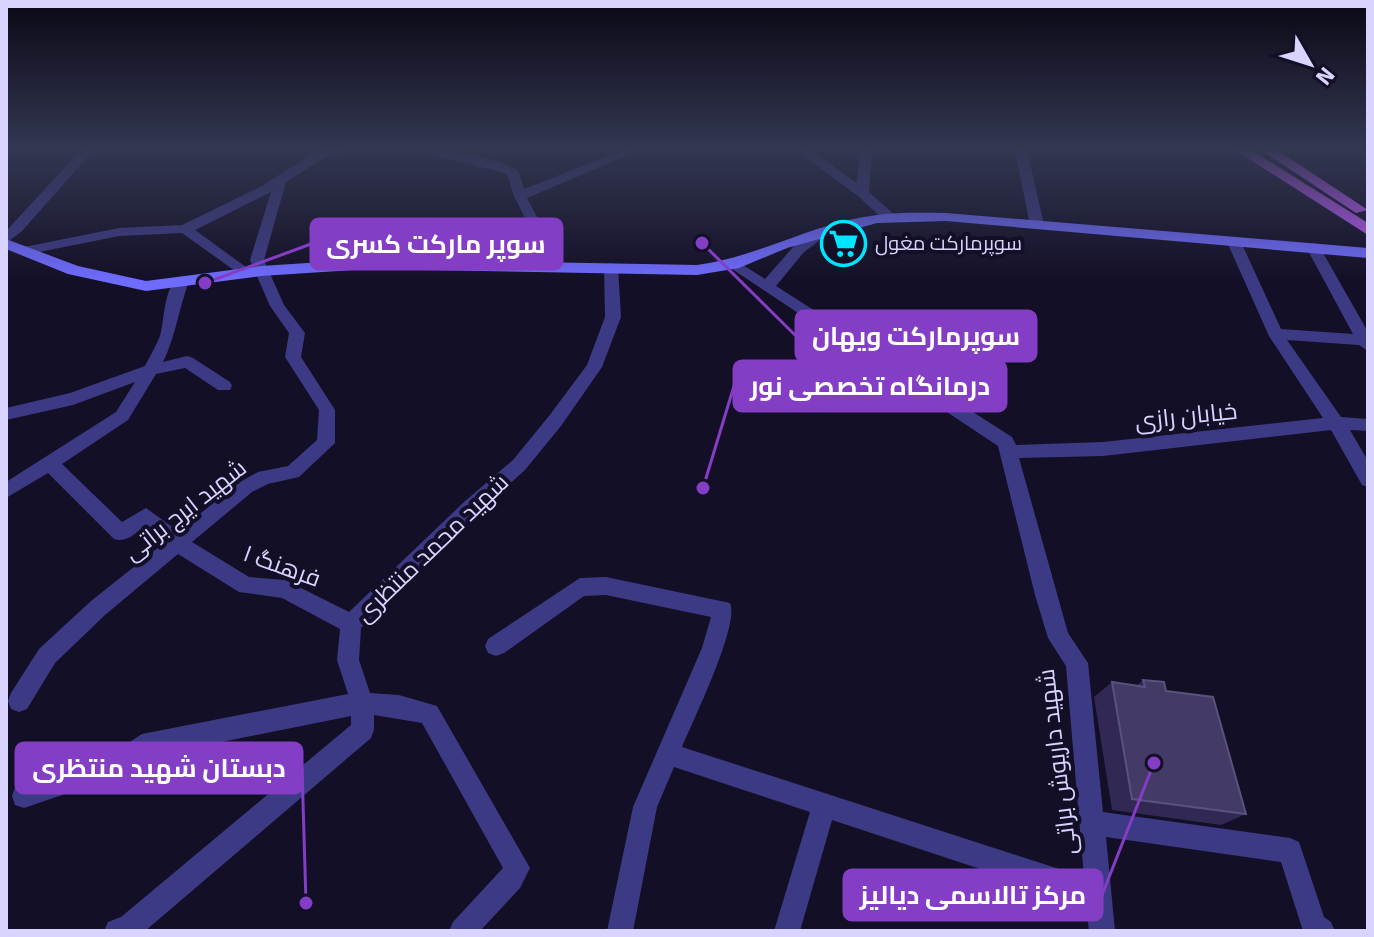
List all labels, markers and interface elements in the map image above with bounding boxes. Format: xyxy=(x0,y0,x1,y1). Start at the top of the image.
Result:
north arrow xyxy=(1270,24,1350,104)
text: N xyxy=(1310,62,1340,91)
callout: سوپر مارکت کسری xyxy=(311,219,562,269)
supermarket icon: سوپرمارکت مغول xyxy=(820,219,868,267)
text: سوپر مارکت کسری xyxy=(326,229,546,262)
place label: سوپرمارکت مغول xyxy=(875,231,1022,256)
callout: سوپرمارکت ویهان xyxy=(796,311,1036,361)
text: سوپرمارکت ویهان xyxy=(812,321,1020,354)
callout: درمانگاه تخصصی نور xyxy=(734,361,1006,411)
text: درمانگاه تخصصی نور xyxy=(749,371,990,403)
street label: خیابان رازی xyxy=(1133,396,1239,436)
street label: شهید ایرج براتی xyxy=(118,453,253,568)
street label: شهید محمد منتظری xyxy=(349,467,515,629)
street label: فرهنگ ۱ xyxy=(239,538,325,594)
street label: شهید داریوش براتی xyxy=(1031,667,1083,857)
callout: دبستان شهید منتظری xyxy=(16,743,302,793)
text: دبستان شهید منتظری xyxy=(32,753,286,785)
callout: مرکز تالاسمی دیالیز xyxy=(844,870,1102,920)
text: مرکز تالاسمی دیالیز xyxy=(859,880,1086,912)

